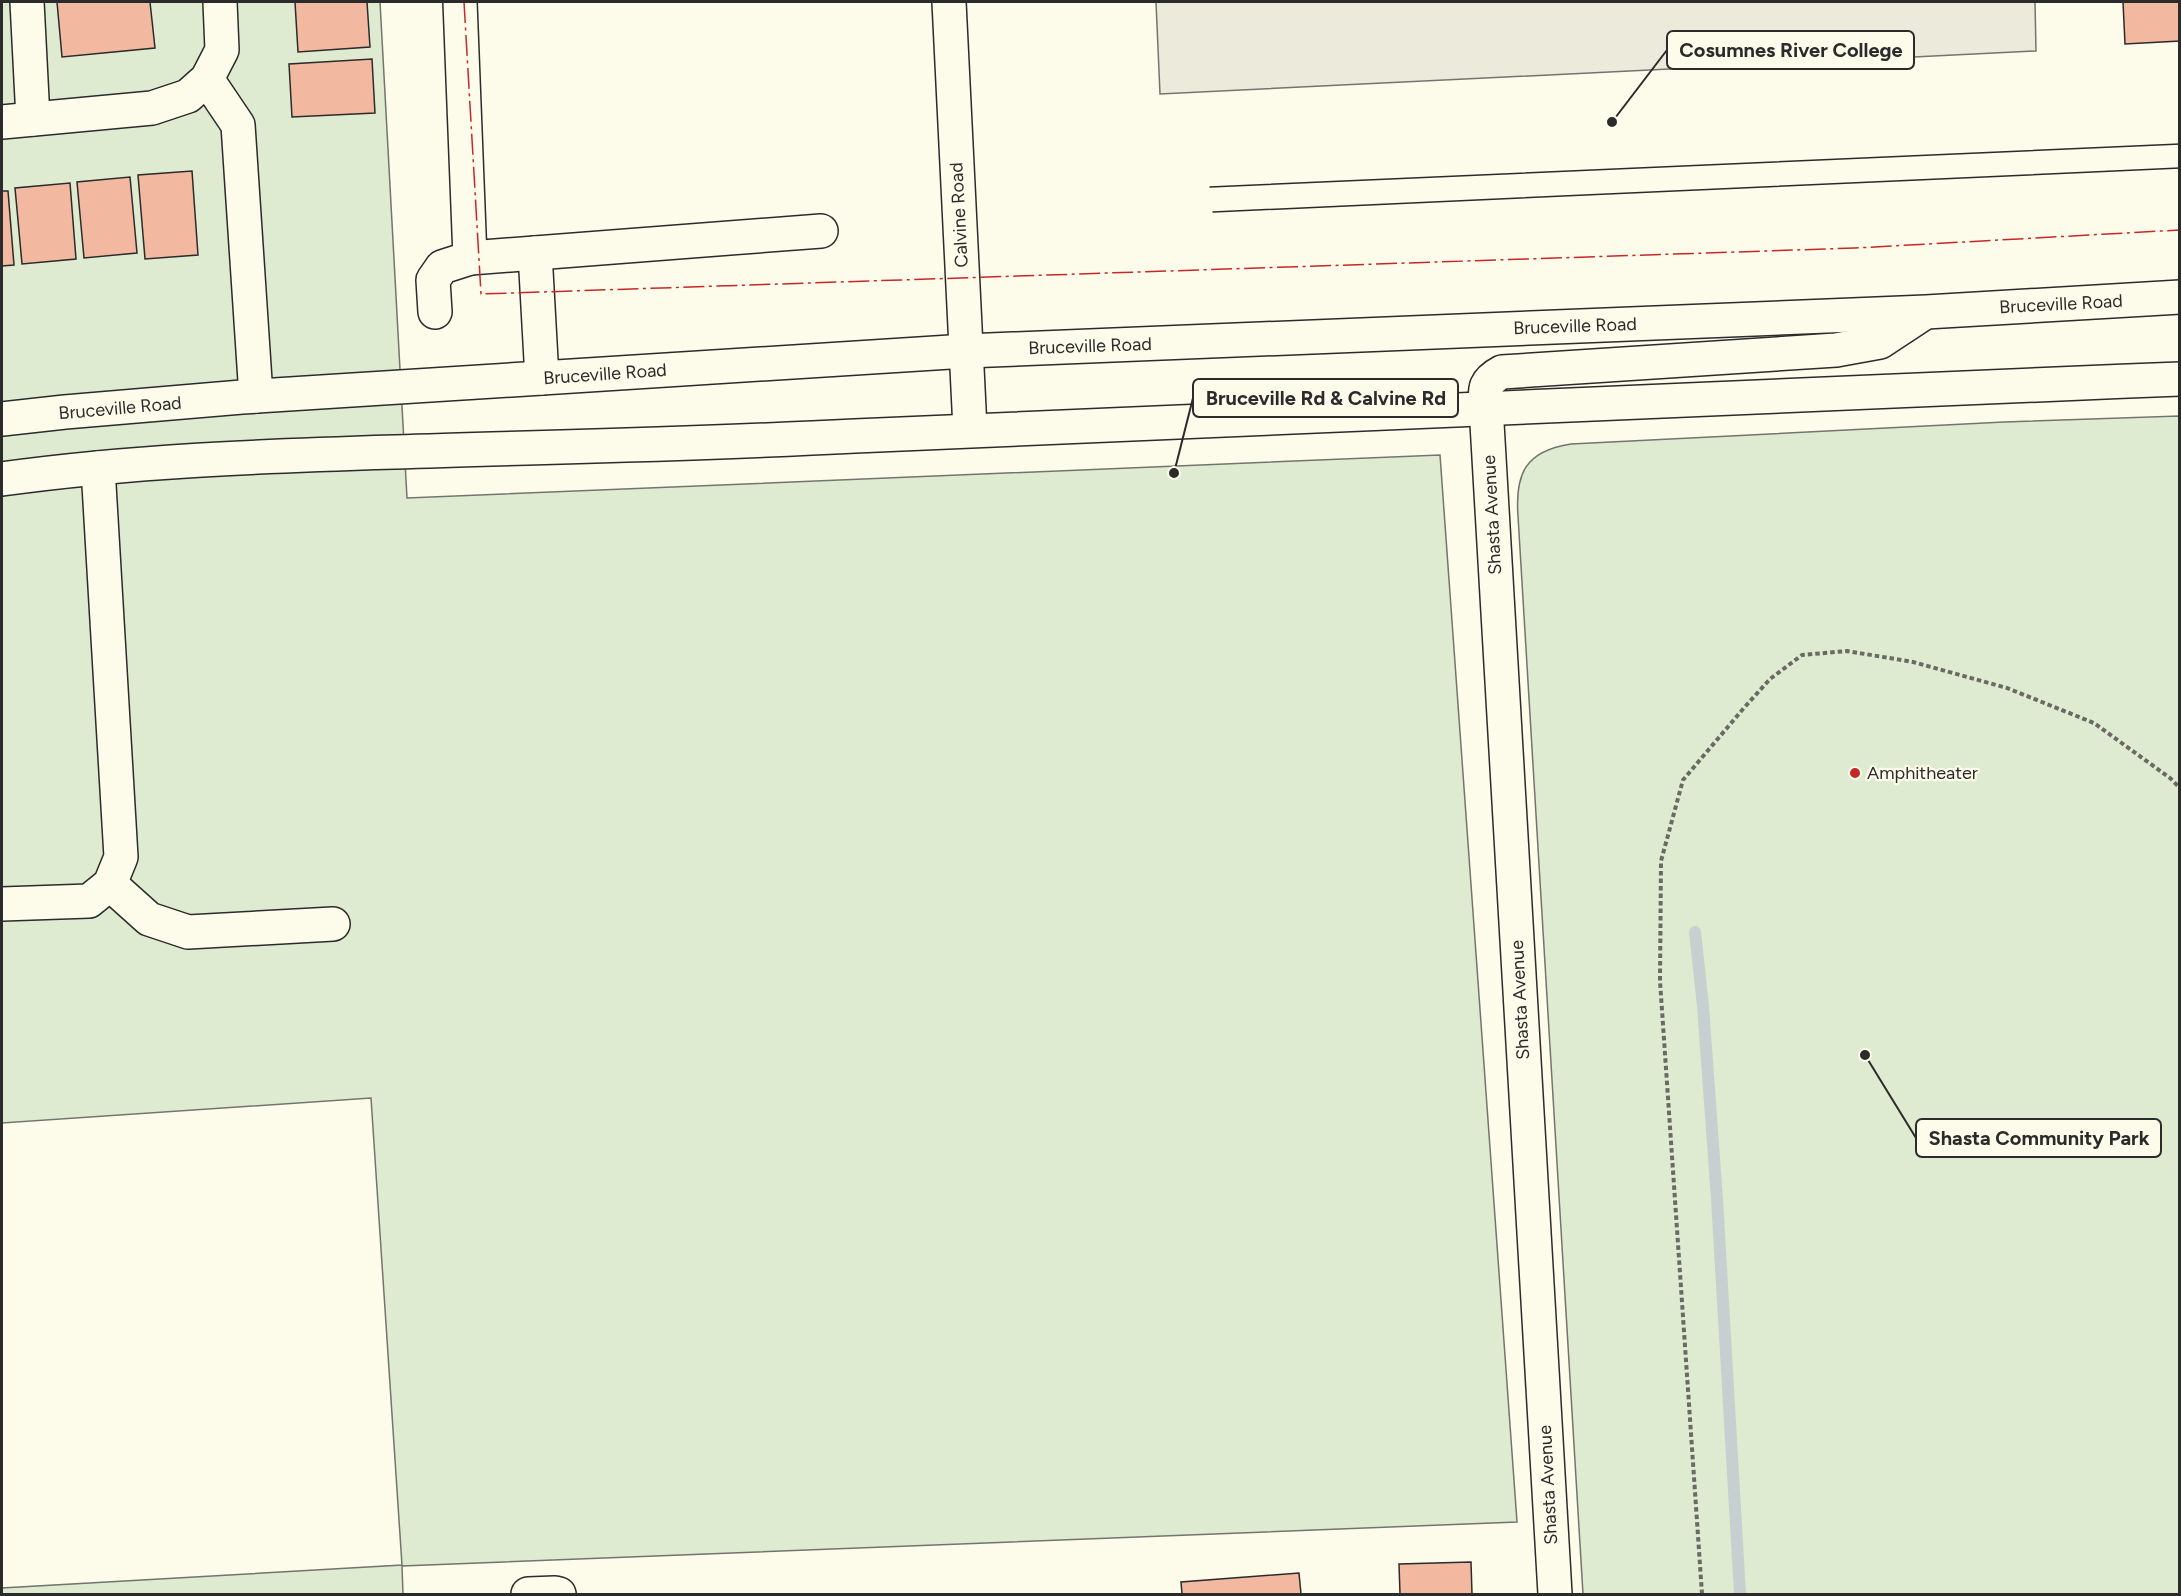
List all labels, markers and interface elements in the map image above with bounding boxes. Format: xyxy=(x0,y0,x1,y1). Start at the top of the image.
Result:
callout: Cosumnes River College xyxy=(1667,31,1914,69)
text: Cosumnes River College xyxy=(1679,38,1903,62)
street label: Calvine Road xyxy=(945,162,973,268)
street label: Bruceville Road xyxy=(1999,290,2123,318)
street label: Bruceville Road xyxy=(1513,313,1637,339)
street label: Bruceville Road xyxy=(1028,333,1152,359)
street label: Bruceville Road xyxy=(543,359,667,389)
callout: Bruceville Rd & Calvine Rd xyxy=(1193,379,1458,417)
text: Bruceville Rd & Calvine Rd xyxy=(1206,386,1446,410)
street label: Bruceville Road xyxy=(57,392,183,424)
street label: Shasta Avenue xyxy=(1478,454,1506,575)
place label: Amphitheater xyxy=(1867,762,1978,784)
marker: Amphitheater xyxy=(1848,766,1862,780)
street label: Shasta Avenue xyxy=(1506,939,1534,1060)
callout: Shasta Community Park xyxy=(1916,1119,2161,1157)
text: Shasta Community Park xyxy=(1929,1126,2150,1150)
street label: Shasta Avenue xyxy=(1534,1424,1562,1545)

